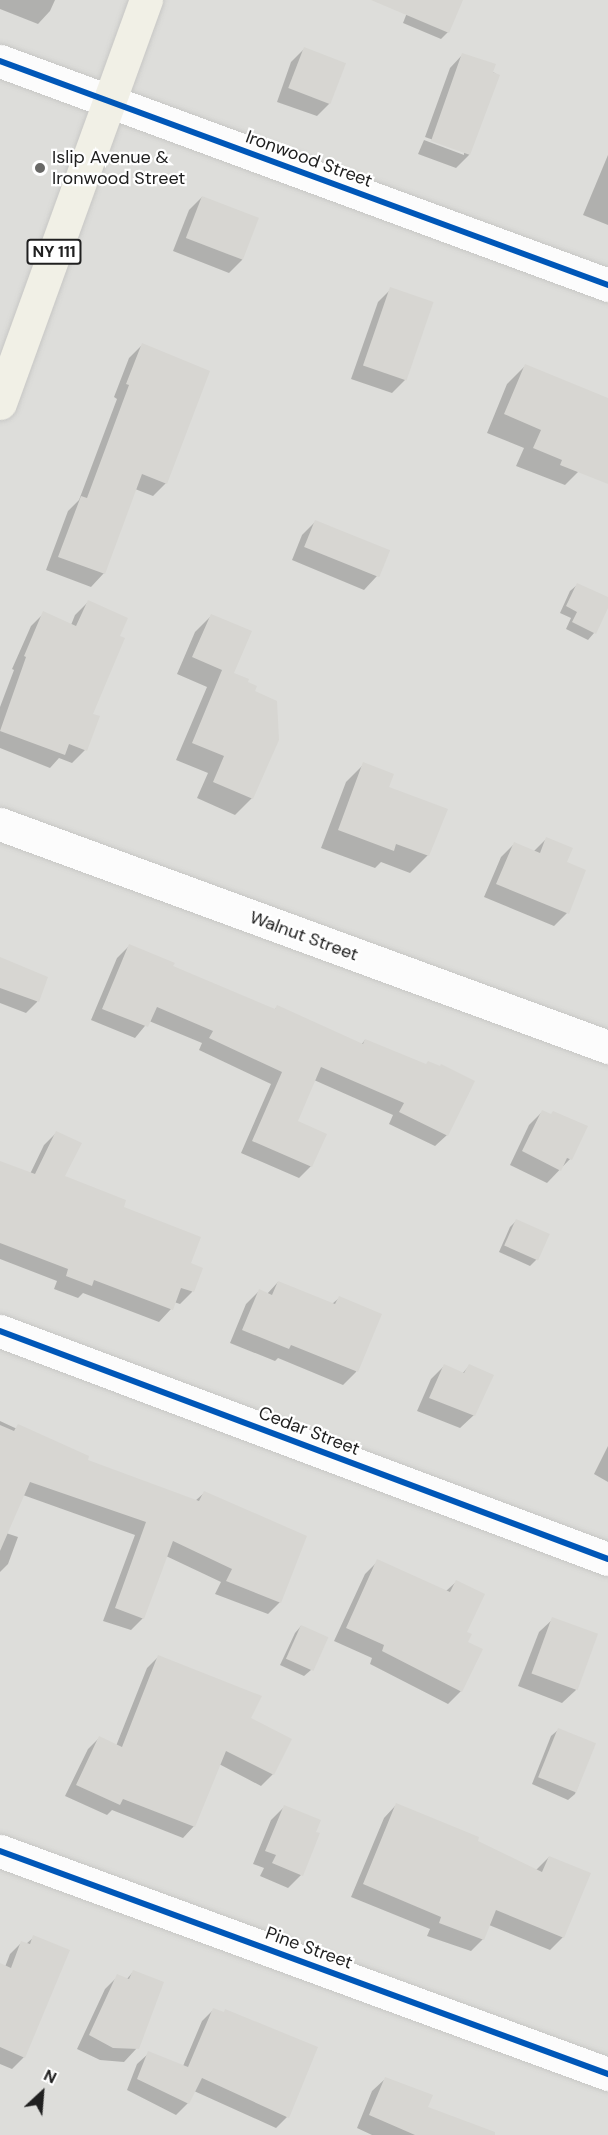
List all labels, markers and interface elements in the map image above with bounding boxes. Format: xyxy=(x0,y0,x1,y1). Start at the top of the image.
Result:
street label: Ironwood Street xyxy=(243,126,375,192)
place label: Islip Avenue & Ironwood Street xyxy=(52,147,185,190)
marker: Islip Avenue & Ironwood Street xyxy=(33,161,47,175)
road number: NY 111 xyxy=(26,239,82,265)
street label: Walnut Street xyxy=(247,906,361,966)
street label: Cedar Street xyxy=(255,1402,363,1460)
street label: Pine Street xyxy=(262,1922,356,1974)
north arrow xyxy=(12,2063,72,2123)
text: N xyxy=(40,2064,60,2088)

